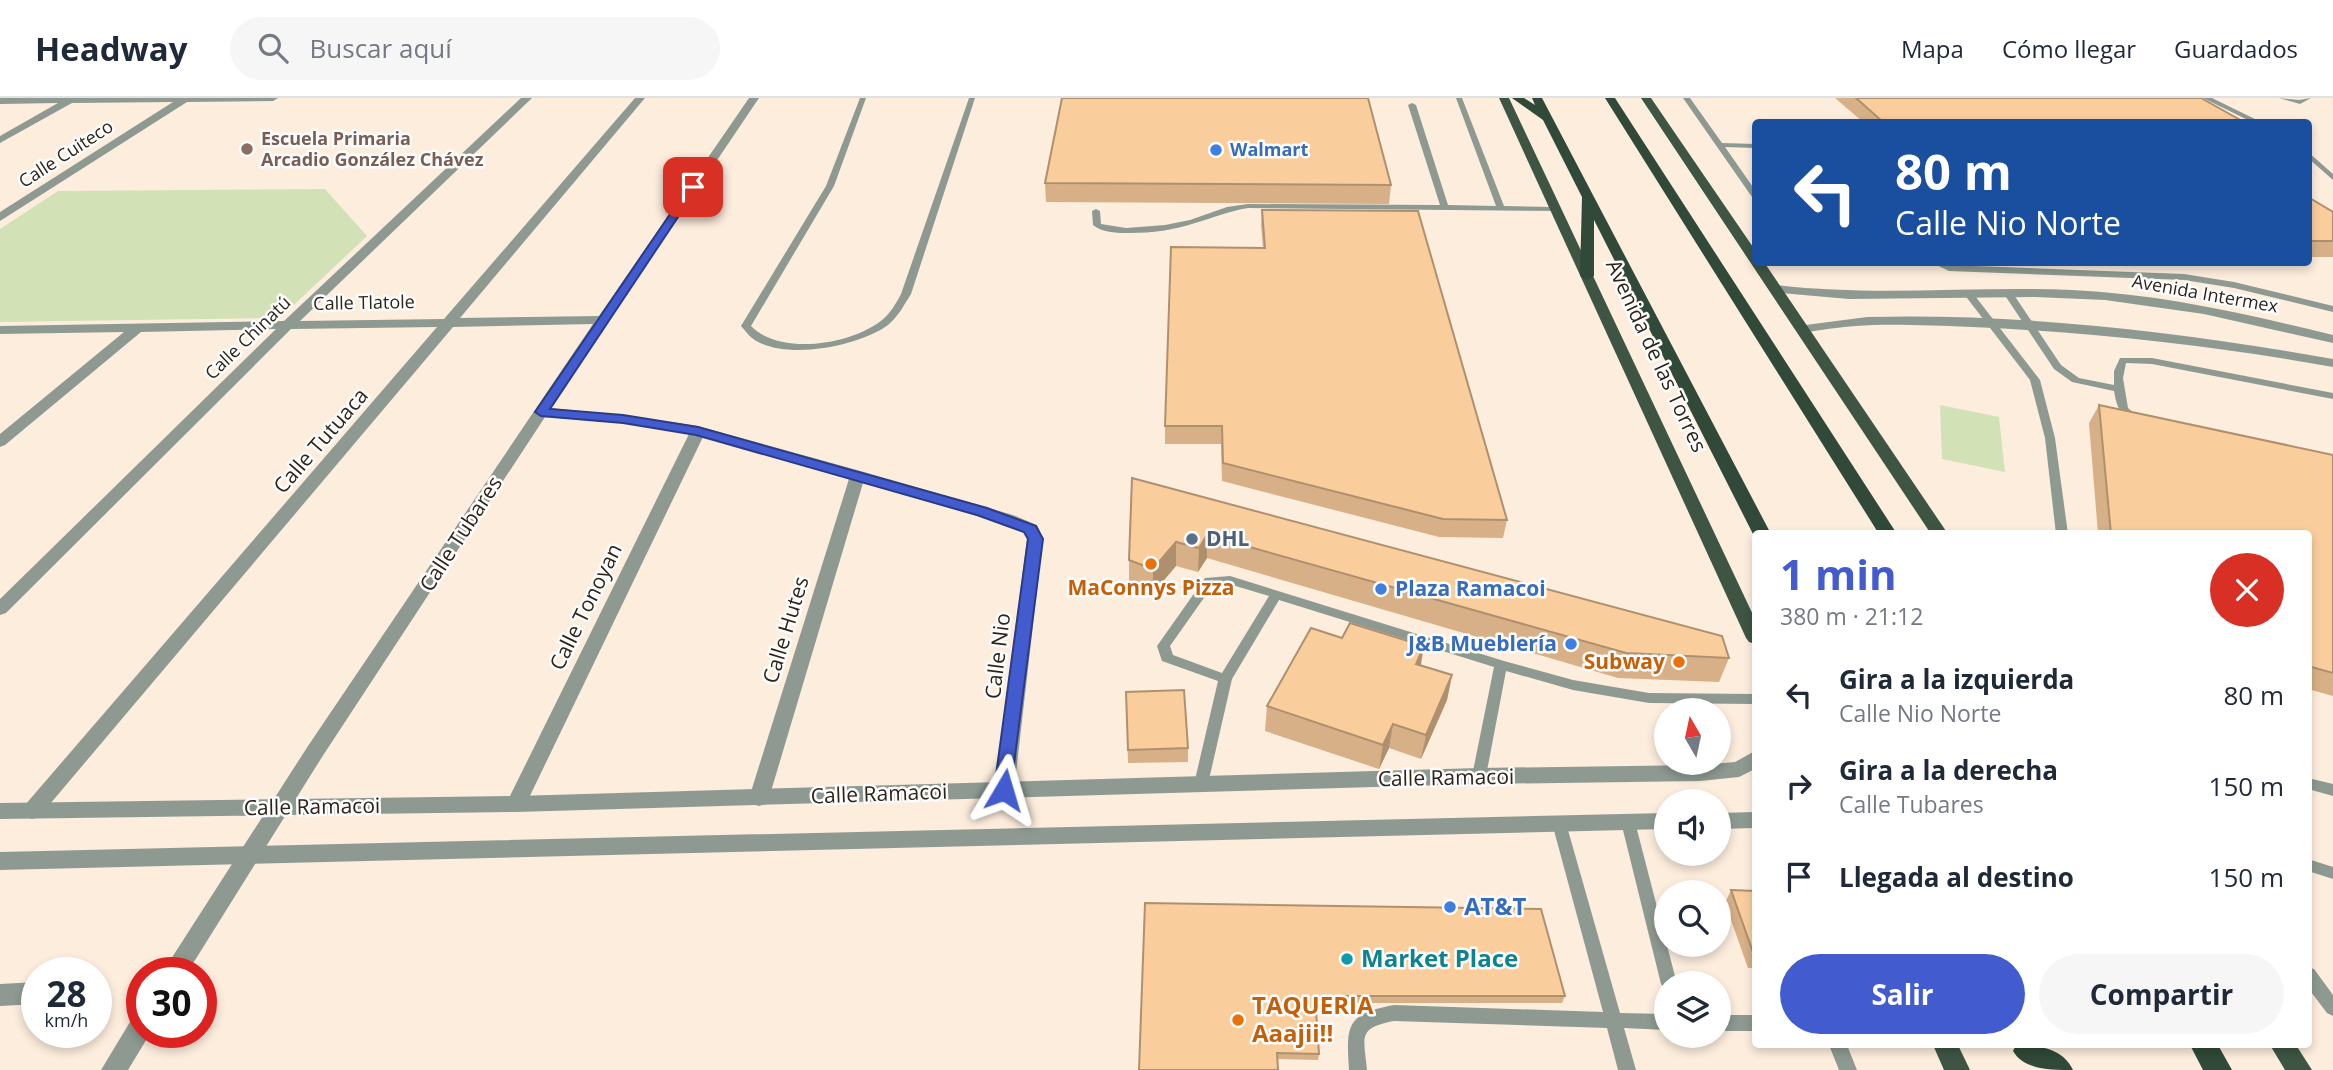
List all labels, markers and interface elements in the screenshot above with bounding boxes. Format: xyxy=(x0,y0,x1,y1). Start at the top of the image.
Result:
search box xyxy=(230,17,720,80)
text: Headway xyxy=(35,26,188,71)
icon: search xyxy=(254,29,292,67)
text: Buscar aquí xyxy=(310,30,452,66)
text: Mapa xyxy=(1901,32,1964,65)
text: Cómo llegar xyxy=(2002,32,2136,65)
text: Guardados xyxy=(2174,32,2298,65)
street label: Calle Cuiteco xyxy=(14,114,117,193)
place label: Escuela Primaria Arcadio González Chávez xyxy=(261,126,484,171)
place label: Walmart xyxy=(1230,137,1308,161)
text: 80 m xyxy=(1895,138,2012,204)
marker: Escuela Primaria Arcadio González Chávez xyxy=(239,141,255,157)
marker: Walmart xyxy=(1208,142,1224,158)
icon: left xyxy=(1780,147,1871,238)
pin xyxy=(663,157,723,217)
icon: arrive xyxy=(674,168,712,206)
text: Calle Nio Norte xyxy=(1895,201,2121,244)
street label: Avenida de las Torres xyxy=(1600,255,1714,456)
street label: Avenida Intermex xyxy=(2130,268,2281,318)
street label: Calle Tlatole xyxy=(313,289,415,315)
street label: Calle Chinatú xyxy=(199,290,295,384)
street label: Calle Tutuaca xyxy=(267,382,374,499)
street label: Calle Tubares xyxy=(412,470,508,596)
place label: DHL xyxy=(1206,524,1250,552)
marker: DHL xyxy=(1184,531,1200,547)
street label: Calle Tonoyan xyxy=(542,539,628,675)
text: 1 min xyxy=(1780,545,1897,602)
button: close xyxy=(2210,553,2284,627)
marker: MaConnys Pizza xyxy=(1143,556,1159,572)
street label: Calle Hutes xyxy=(756,573,815,687)
place label: MaConnys Pizza xyxy=(1067,573,1235,601)
place label: Plaza Ramacoi xyxy=(1395,574,1546,602)
marker: Plaza Ramacoi xyxy=(1373,581,1389,597)
text: 380 m · 21:12 xyxy=(1780,600,1923,632)
street label: Calle Nio xyxy=(978,611,1016,701)
place label: J&B Mueblería xyxy=(1406,629,1557,657)
marker: J&B Mueblería xyxy=(1563,636,1579,652)
place label: Subway xyxy=(1584,647,1665,675)
marker: Subway xyxy=(1671,654,1687,670)
text: Gira a la izquierda xyxy=(1839,661,2074,697)
icon: left xyxy=(1780,676,1818,714)
text: 80 m xyxy=(2223,677,2284,713)
text: Calle Nio Norte xyxy=(1839,697,2001,729)
north arrow xyxy=(1654,698,1731,775)
map controls xyxy=(1654,698,1731,1048)
text: Gira a la derecha xyxy=(1839,752,2058,788)
position arrow xyxy=(967,753,1041,827)
street label: Calle Ramacoi xyxy=(1378,762,1514,792)
icon: right xyxy=(1780,767,1818,805)
text: 150 m xyxy=(2209,768,2284,804)
street label: Calle Ramacoi xyxy=(810,777,948,809)
text: Calle Tubares xyxy=(1839,788,1984,820)
button: sound xyxy=(1654,789,1731,866)
street label: Calle Ramacoi xyxy=(244,791,380,821)
icon: arrive xyxy=(1780,858,1818,896)
text: Llegada al destino xyxy=(1839,859,2074,895)
text: 150 m xyxy=(2209,859,2284,895)
button: search xyxy=(1654,880,1731,957)
place label: AT&T xyxy=(1464,889,1526,922)
marker: AT&T xyxy=(1442,899,1458,915)
place label: Market Place xyxy=(1361,941,1518,974)
marker: Market Place xyxy=(1339,951,1355,967)
button: Salir xyxy=(1780,954,2025,1034)
button: Compartir xyxy=(2039,954,2284,1034)
speed limit sign: 30 xyxy=(126,957,217,1048)
text: 28 xyxy=(46,970,87,1017)
button: layers xyxy=(1654,971,1731,1048)
place label: TAQUERIA Aaajii!! xyxy=(1252,988,1374,1049)
text: km/h xyxy=(45,1008,88,1032)
marker: TAQUERIA Aaajii!! xyxy=(1230,1012,1246,1028)

